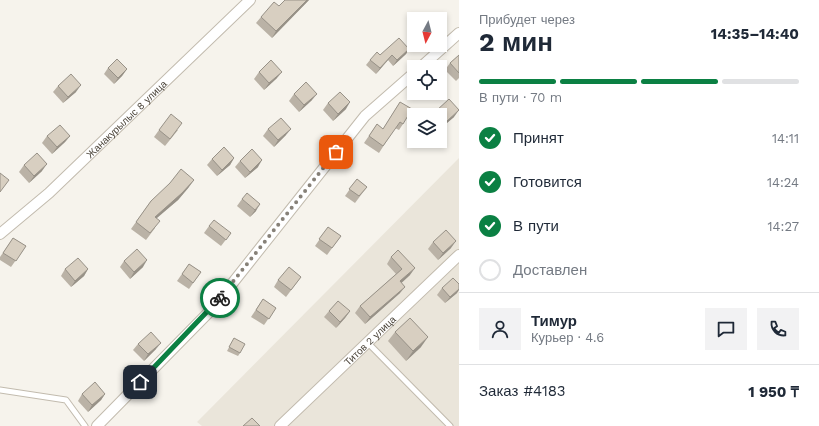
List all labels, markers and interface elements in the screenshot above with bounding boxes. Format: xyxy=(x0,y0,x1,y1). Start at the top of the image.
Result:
north arrow xyxy=(407,12,447,52)
map controls xyxy=(407,12,447,148)
text: Прибудет через xyxy=(479,12,575,27)
text: 14:35–14:40 xyxy=(711,25,799,43)
text: 2 мин xyxy=(479,27,553,57)
button: locate xyxy=(407,60,447,100)
street label: Жанакурылыс 8 улица xyxy=(84,78,169,160)
text: В пути · 70 m xyxy=(479,90,562,105)
button: layers xyxy=(407,108,447,148)
icon: check xyxy=(479,127,501,149)
text: Принят xyxy=(513,129,564,147)
text: 14:11 xyxy=(772,131,799,146)
pin xyxy=(319,135,353,169)
icon: bag xyxy=(325,141,347,163)
icon: check xyxy=(479,171,501,193)
text: Готовится xyxy=(513,173,582,191)
text: 14:24 xyxy=(767,175,799,190)
icon: check xyxy=(479,215,501,237)
text: В пути xyxy=(513,217,559,235)
text: 14:27 xyxy=(768,219,799,234)
text: Доставлен xyxy=(513,261,587,279)
courier xyxy=(200,278,240,318)
icon: bike xyxy=(209,287,231,309)
button: person xyxy=(479,308,521,350)
button: chat xyxy=(705,308,747,350)
button: phone xyxy=(757,308,799,350)
text: Тимур xyxy=(531,312,577,330)
street label: Титов 2 улица xyxy=(342,313,398,367)
text: Курьер · 4.6 xyxy=(531,330,604,345)
pin xyxy=(123,365,157,399)
icon: home xyxy=(129,371,151,393)
text: Заказ #4183 xyxy=(479,382,566,400)
text: 1 950 ₸ xyxy=(748,383,799,401)

